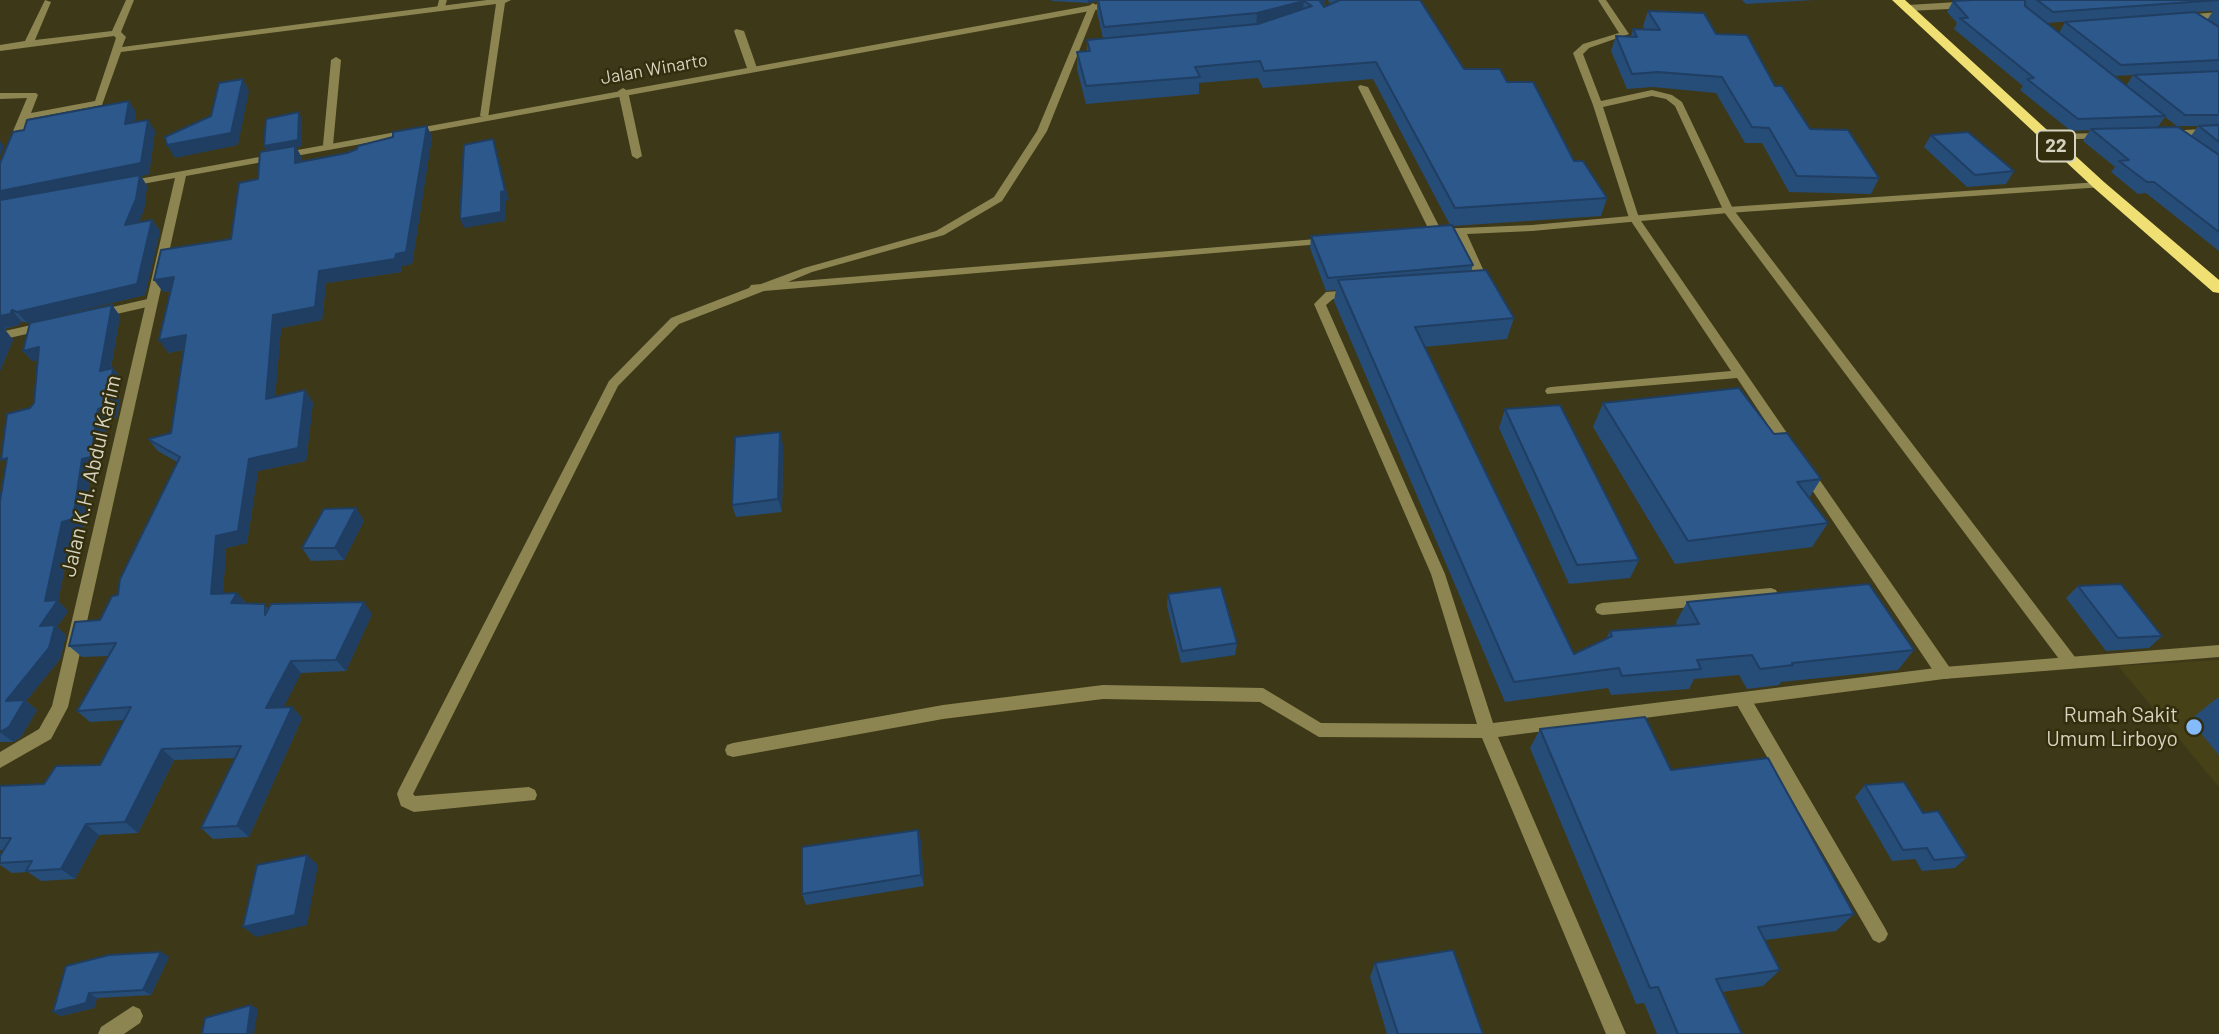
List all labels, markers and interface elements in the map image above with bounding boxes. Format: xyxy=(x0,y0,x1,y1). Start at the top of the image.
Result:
street label: Jalan Winarto xyxy=(599,49,709,89)
road number: 22 xyxy=(2037,130,2075,162)
street label: Jalan K.H. Abdul Karim xyxy=(56,373,126,579)
place label: Rumah Sakit Umum Lirboyo xyxy=(2046,702,2178,752)
marker: Rumah Sakit Umum Lirboyo xyxy=(2184,717,2204,737)

